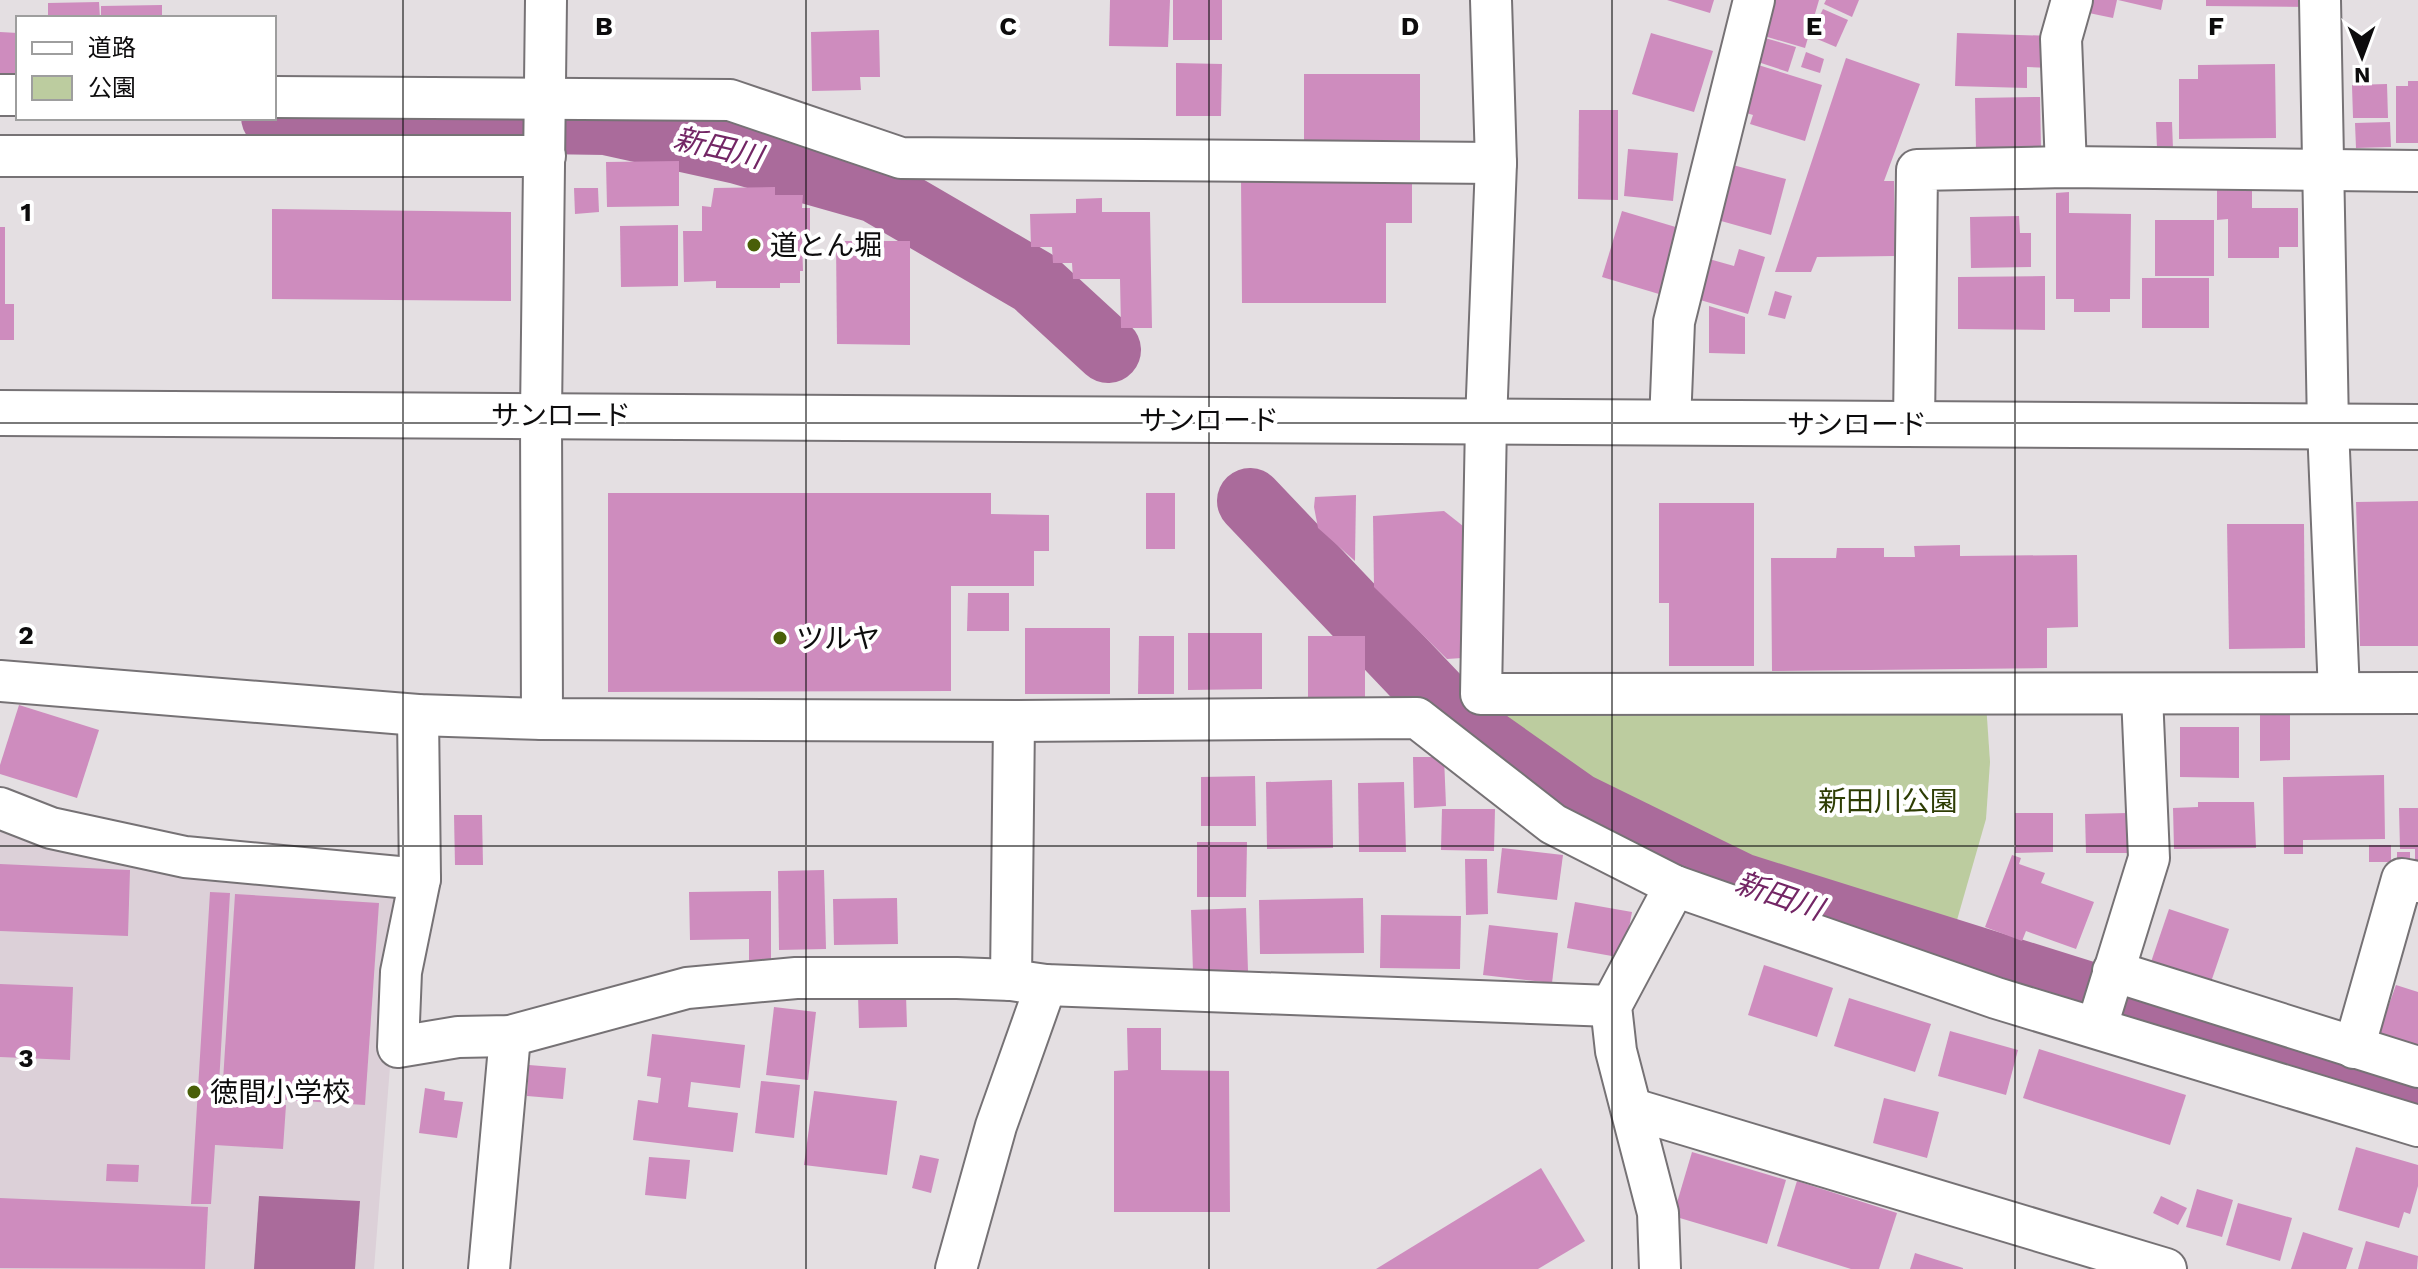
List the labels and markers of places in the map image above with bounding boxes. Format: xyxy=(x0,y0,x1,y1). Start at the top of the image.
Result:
place label: 道とん堀 xyxy=(770,229,882,262)
marker: 道とん堀 xyxy=(745,236,763,254)
place label: ツルヤ xyxy=(796,622,880,655)
marker: ツルヤ xyxy=(771,629,789,647)
place label: 徳間小学校 xyxy=(210,1076,350,1109)
marker: 徳間小学校 xyxy=(185,1083,203,1101)

